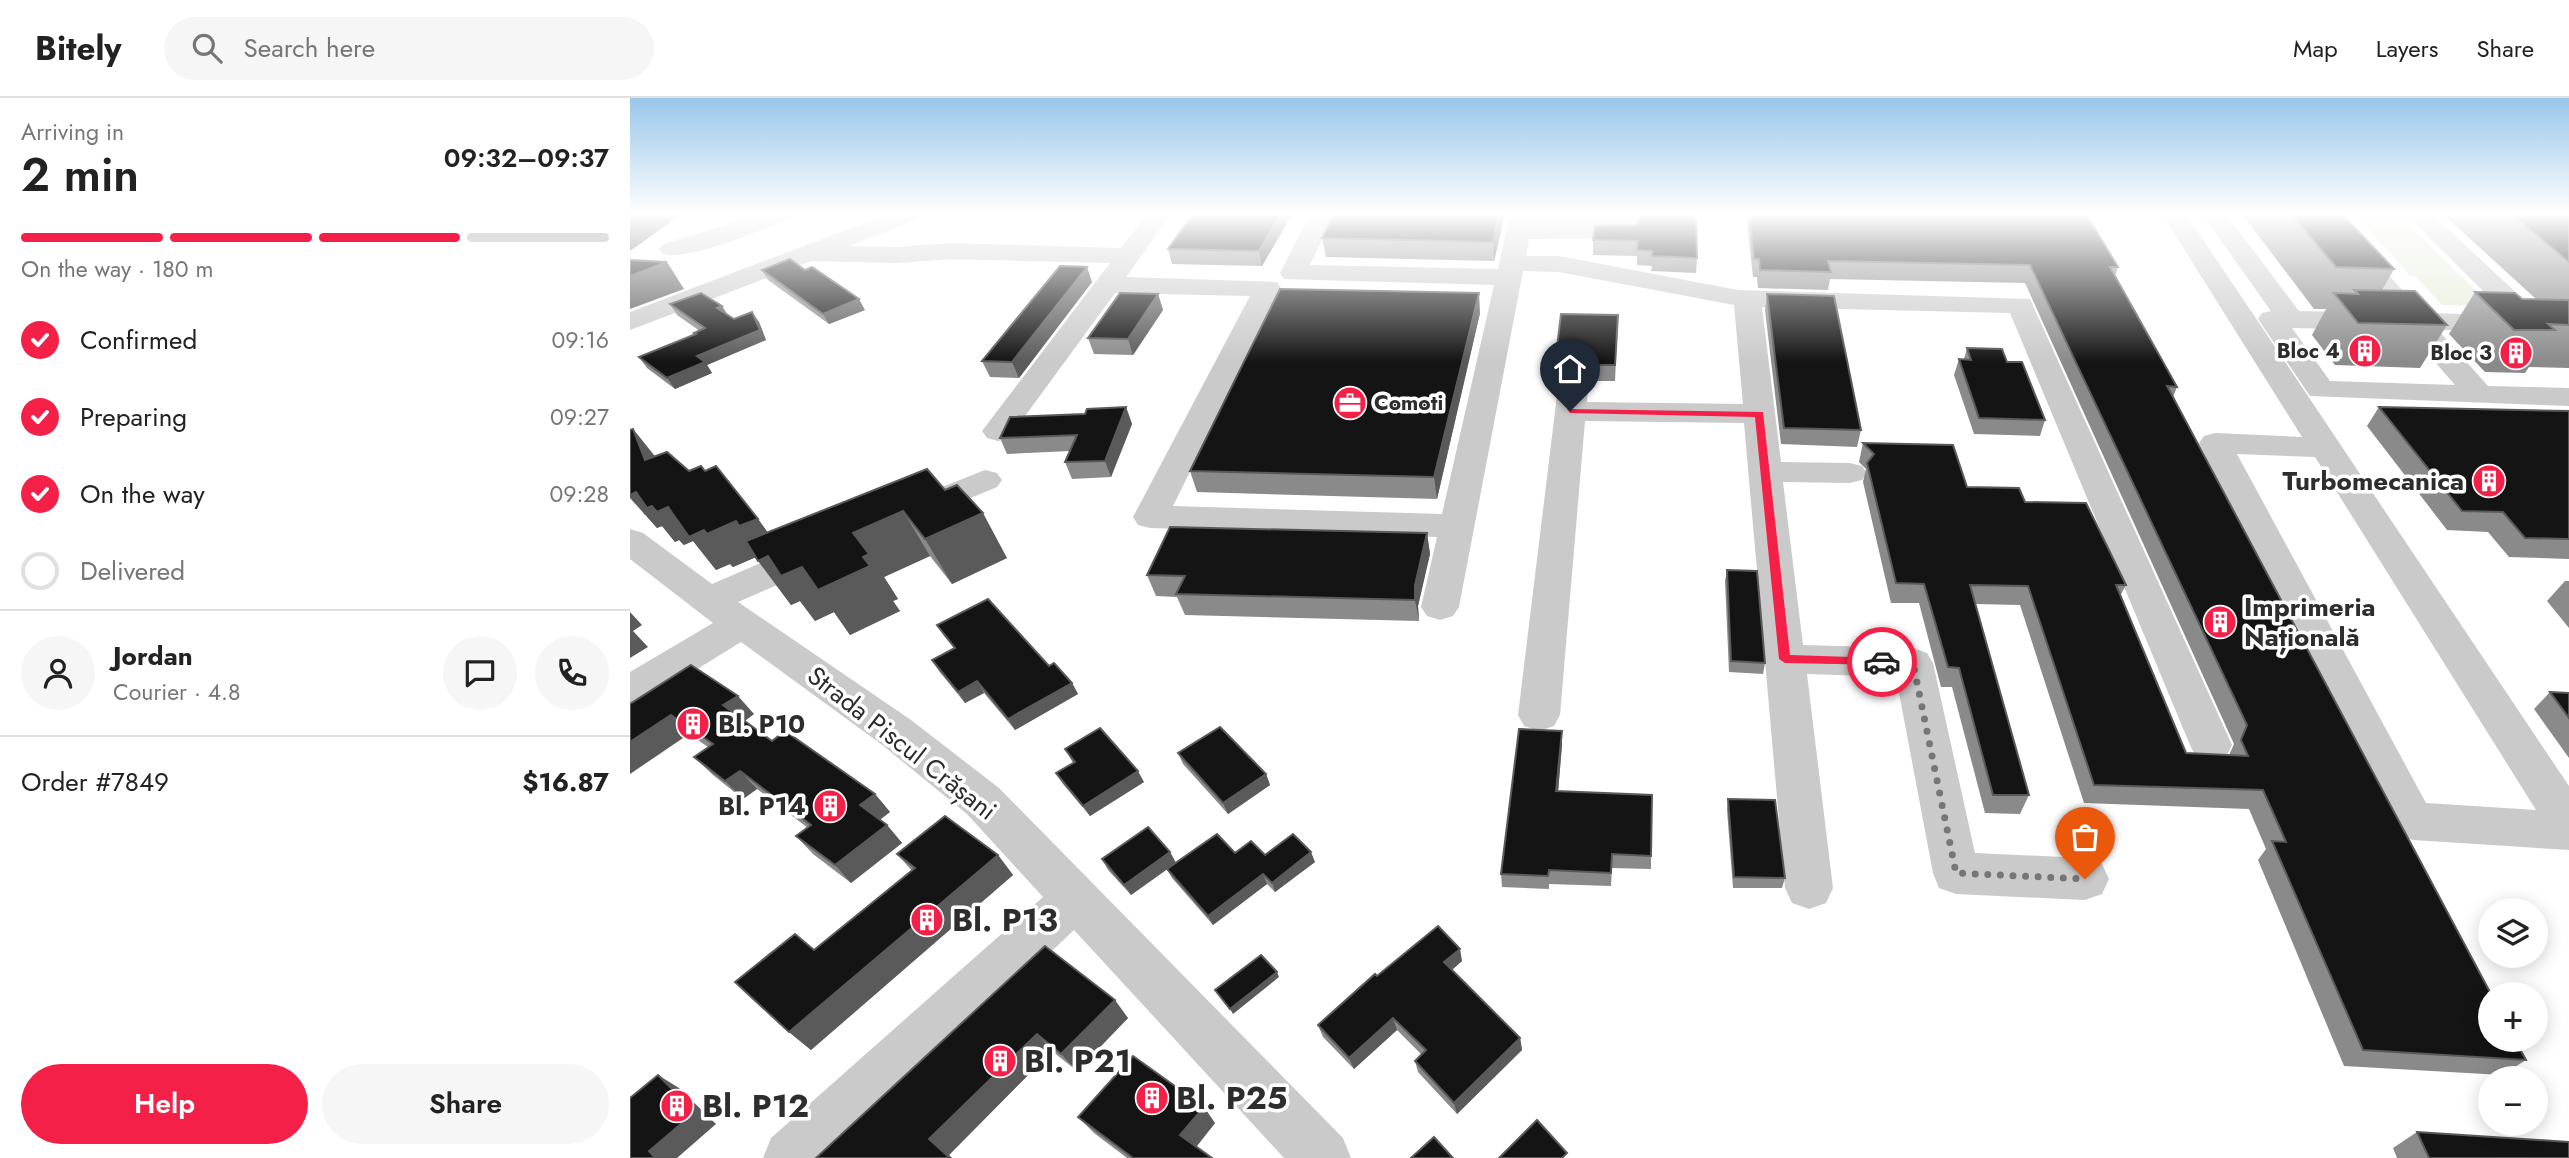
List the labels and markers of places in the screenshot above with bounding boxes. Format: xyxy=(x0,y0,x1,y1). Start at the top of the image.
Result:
building icon: Bloc 4 xyxy=(2346,332,2384,370)
building icon: Bloc 3 xyxy=(2497,334,2535,372)
place label: Bloc 4 xyxy=(2277,336,2340,366)
place label: Bloc 3 xyxy=(2430,338,2492,368)
pin xyxy=(1540,339,1600,411)
office icon: Comoti xyxy=(1331,384,1369,422)
place label: Comoti xyxy=(1374,388,1443,418)
place label: Turbomecanica xyxy=(2282,462,2464,500)
building icon: Turbomecanica xyxy=(2470,462,2508,500)
place label: Imprimeria Națională xyxy=(2244,588,2376,656)
building icon: Imprimeria Națională xyxy=(2201,603,2239,641)
building icon: Bl. P10 xyxy=(674,705,712,743)
place label: Bl. P10 xyxy=(718,705,805,743)
place label: Bl. P14 xyxy=(718,787,806,825)
building icon: Bl. P14 xyxy=(811,787,849,825)
pin xyxy=(2055,807,2115,879)
place label: Bl. P13 xyxy=(952,897,1058,943)
building icon: Bl. P13 xyxy=(908,901,946,939)
place label: Bl. P21 xyxy=(1024,1038,1131,1084)
building icon: Bl. P21 xyxy=(981,1042,1019,1080)
place label: Bl. P25 xyxy=(1176,1075,1287,1121)
building icon: Bl. P25 xyxy=(1133,1079,1171,1117)
place label: Bl. P12 xyxy=(702,1083,809,1129)
building icon: Bl. P12 xyxy=(658,1087,696,1125)

